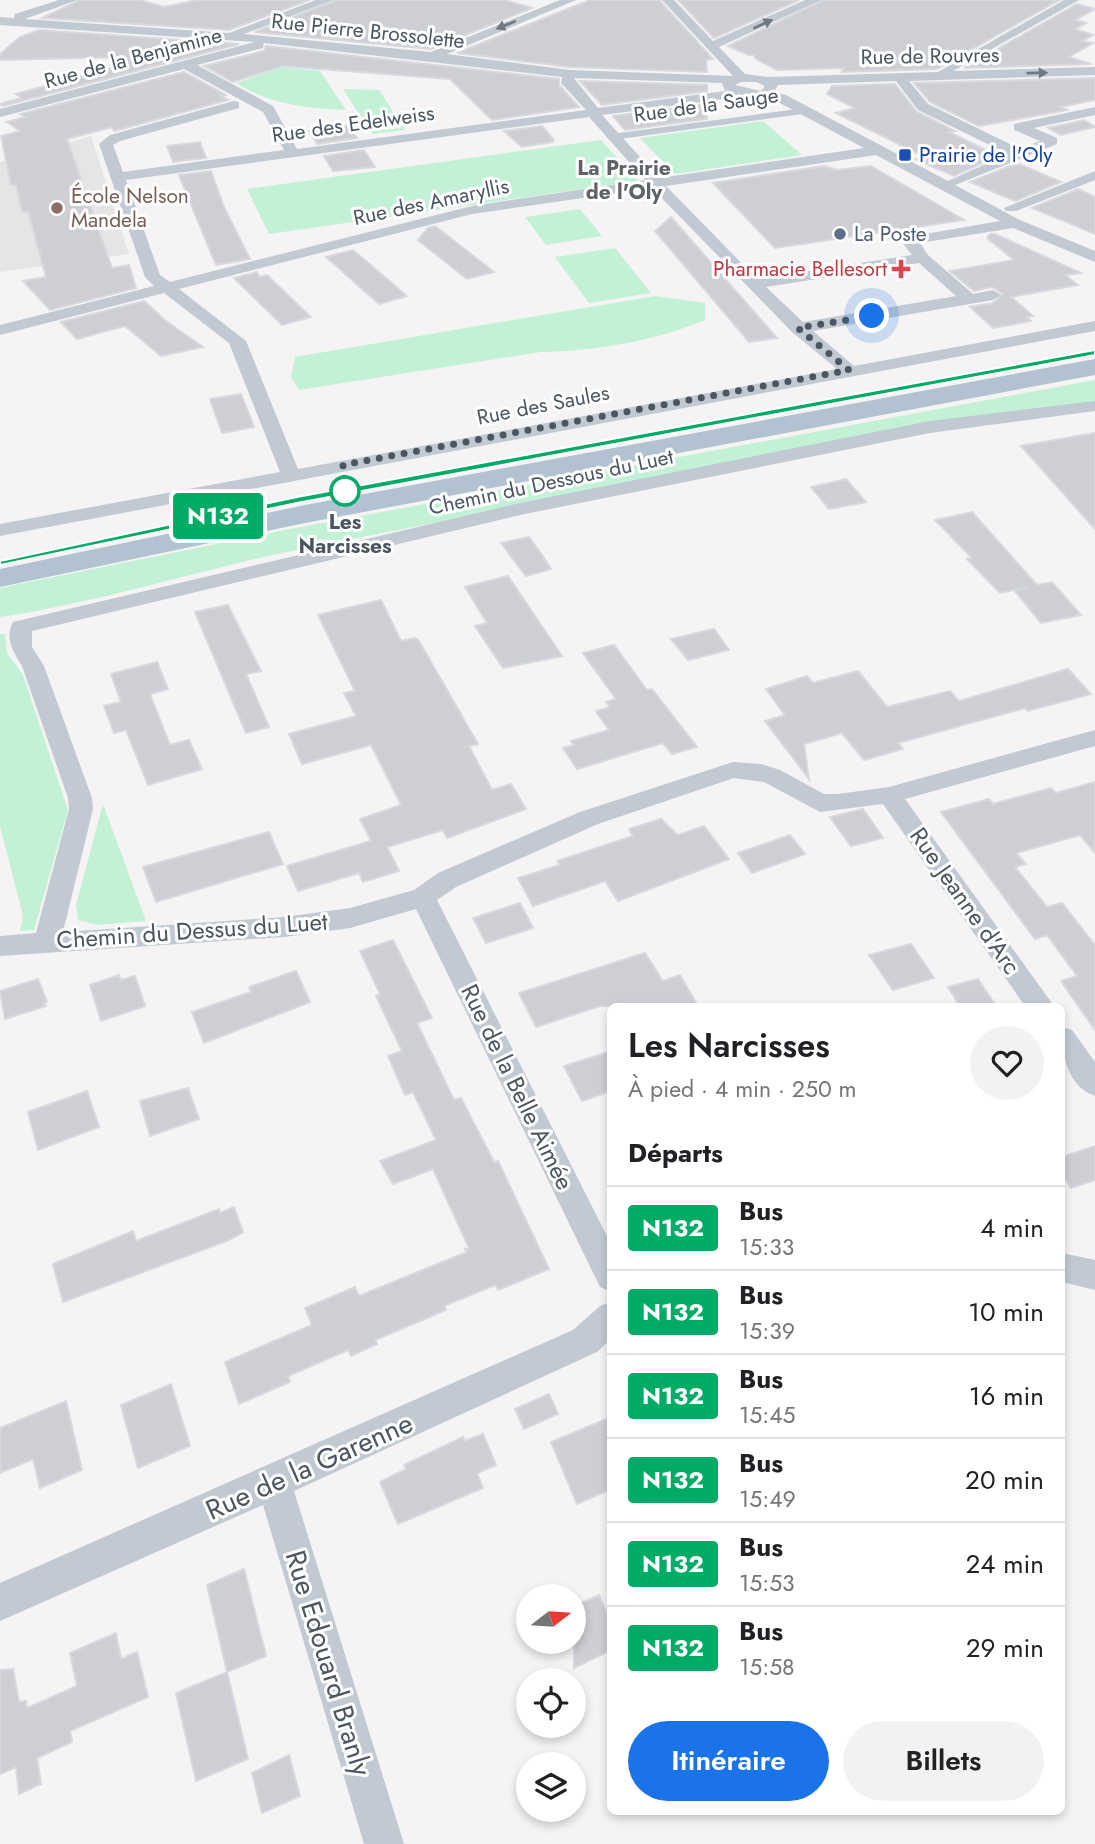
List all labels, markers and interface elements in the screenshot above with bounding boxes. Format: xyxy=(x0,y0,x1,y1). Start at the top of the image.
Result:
street label: Rue Pierre Brossolette xyxy=(270,6,466,56)
one-way arrow xyxy=(753,18,773,30)
street label: Rue de la Benjamine xyxy=(41,20,225,96)
one-way arrow xyxy=(496,20,517,31)
street label: Rue de Rouvres xyxy=(860,40,1000,72)
one-way arrow xyxy=(1027,68,1049,79)
street label: Rue de la Sauge xyxy=(632,80,780,130)
street label: Rue des Edelweiss xyxy=(270,98,436,150)
place label: Prairie de l'Oly xyxy=(919,140,1053,170)
marker: Prairie de l'Oly xyxy=(897,147,913,163)
district label: La Prairie de l'Oly xyxy=(577,153,671,207)
street label: Rue des Amaryllis xyxy=(350,171,512,233)
place label: École Nelson Mandela xyxy=(71,181,189,235)
marker: École Nelson Mandela xyxy=(49,200,65,216)
place label: La Poste xyxy=(854,219,927,249)
marker: La Poste xyxy=(832,226,848,242)
place label: Pharmacie Bellesort xyxy=(713,254,887,284)
marker: Pharmacie Bellesort xyxy=(893,261,909,277)
your location xyxy=(854,298,889,333)
street label: Rue des Saules xyxy=(474,377,612,433)
street label: Chemin du Dessous du Luet xyxy=(426,441,676,523)
marker: Les Narcisses xyxy=(330,476,360,506)
line badge: N132 xyxy=(169,493,267,539)
text: N132 xyxy=(187,498,249,533)
place label: Les Narcisses xyxy=(298,507,392,561)
street label: Rue Jeanne d'Arc xyxy=(902,820,1029,981)
street label: Chemin du Dessus du Luet xyxy=(55,904,329,957)
street label: Rue de la Belle Aimée xyxy=(452,978,582,1196)
text: Les Narcisses xyxy=(628,1022,830,1069)
button: heart xyxy=(970,1026,1044,1100)
text: À pied · 4 min · 250 m xyxy=(628,1072,857,1106)
text: Départs xyxy=(628,1134,723,1172)
text: Bus xyxy=(739,1192,783,1230)
text: 4 min xyxy=(980,1209,1044,1247)
text: N132 xyxy=(642,1210,704,1245)
text: 15:33 xyxy=(739,1230,794,1264)
text: Bus xyxy=(739,1276,783,1314)
text: 10 min xyxy=(968,1293,1044,1331)
text: N132 xyxy=(642,1294,704,1329)
text: 15:39 xyxy=(739,1314,795,1348)
text: Bus xyxy=(739,1360,783,1398)
text: 16 min xyxy=(969,1377,1044,1415)
text: N132 xyxy=(642,1378,704,1413)
text: 15:45 xyxy=(739,1398,796,1432)
street label: Rue de la Garenne xyxy=(199,1402,419,1531)
text: Bus xyxy=(739,1444,783,1482)
text: 20 min xyxy=(965,1461,1044,1499)
text: N132 xyxy=(642,1462,704,1497)
text: 15:49 xyxy=(739,1482,796,1516)
text: Bus xyxy=(739,1528,783,1566)
street label: Rue Edouard Branly xyxy=(275,1545,383,1782)
text: 24 min xyxy=(966,1545,1044,1583)
text: N132 xyxy=(642,1546,704,1581)
text: 15:53 xyxy=(739,1566,795,1600)
north arrow xyxy=(516,1584,586,1654)
map controls xyxy=(516,1584,586,1822)
text: Bus xyxy=(739,1612,783,1650)
text: 29 min xyxy=(966,1629,1044,1667)
text: N132 xyxy=(642,1630,704,1665)
text: 15:58 xyxy=(739,1650,795,1684)
button: locate xyxy=(516,1668,586,1738)
button: Itinéraire xyxy=(628,1721,829,1801)
button: Billets xyxy=(843,1721,1044,1801)
button: layers xyxy=(516,1752,586,1822)

